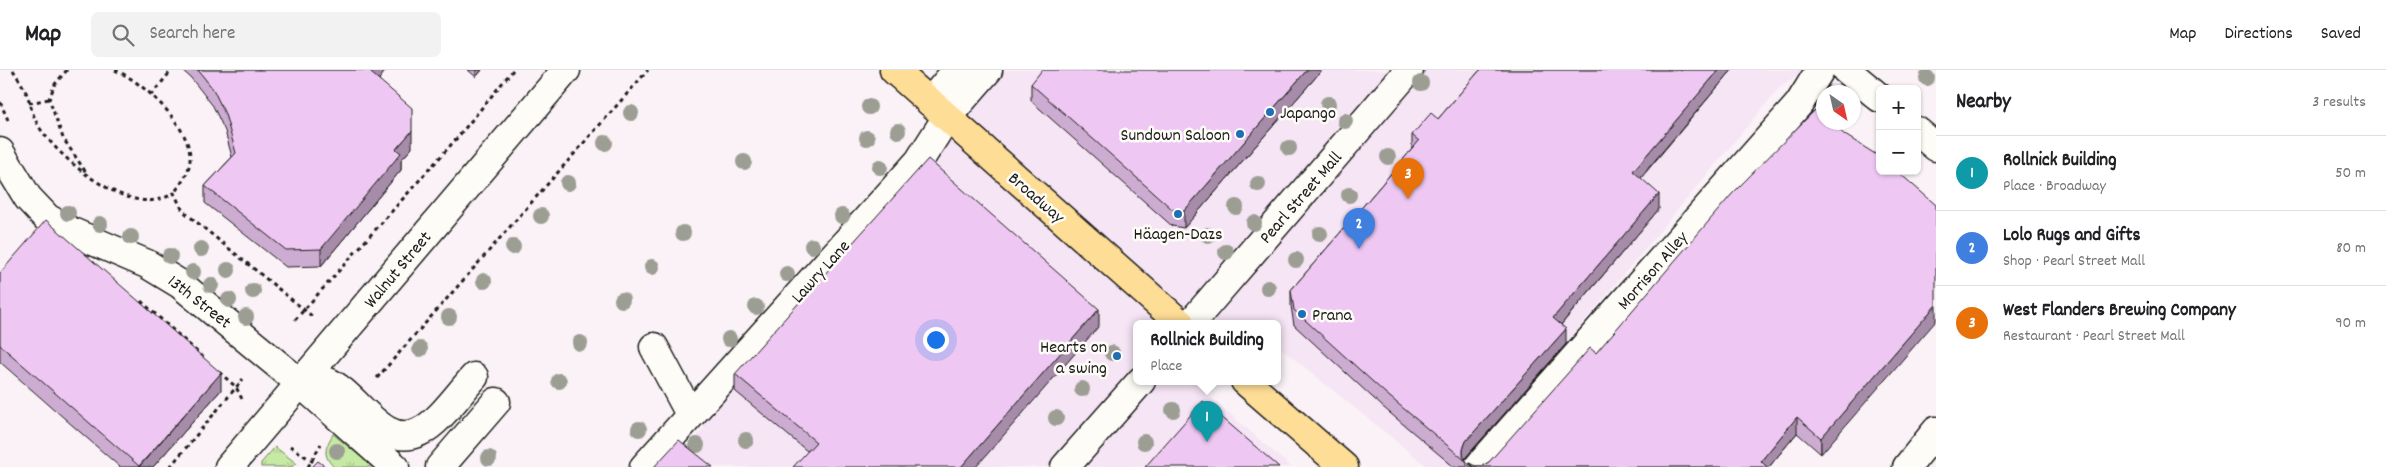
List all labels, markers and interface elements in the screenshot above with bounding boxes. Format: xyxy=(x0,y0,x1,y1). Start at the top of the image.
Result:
search box xyxy=(91,12,441,57)
text: Map xyxy=(25,18,61,52)
icon: search xyxy=(109,21,137,49)
text: Search here xyxy=(149,21,235,48)
text: Map xyxy=(2169,22,2196,47)
text: Directions xyxy=(2224,22,2293,47)
text: Saved xyxy=(2321,22,2361,47)
north arrow xyxy=(1816,85,1861,130)
map controls xyxy=(1876,85,1921,175)
button: + xyxy=(1876,85,1921,130)
text: Nearby xyxy=(1956,88,2011,118)
text: 3 results xyxy=(2312,91,2366,114)
place label: Japango xyxy=(1280,102,1336,127)
marker: Japango xyxy=(1264,106,1276,118)
place label: Sundown Saloon xyxy=(1121,124,1230,149)
marker: Sundown Saloon xyxy=(1234,128,1246,140)
button: − xyxy=(1876,130,1921,175)
street label: Pearl Street Mall xyxy=(1255,146,1350,250)
text: Rollnick Building xyxy=(2003,148,2116,175)
pin: 3 xyxy=(1392,158,1424,199)
text: 1 xyxy=(1970,162,1974,185)
text: 50 m xyxy=(2335,162,2366,185)
street label: Broadway xyxy=(1002,167,1070,231)
text: Place · Broadway xyxy=(2003,175,2106,198)
marker: Häagen-Dazs xyxy=(1172,208,1184,220)
pin: 2 xyxy=(1343,208,1375,249)
place label: Häagen-Dazs xyxy=(1133,223,1223,248)
text: Lolo Rugs and Gifts xyxy=(2003,223,2140,250)
street label: Walnut Street xyxy=(359,226,439,315)
street label: Morrison Alley xyxy=(1613,226,1696,316)
street label: Lawry Lane xyxy=(787,235,857,310)
text: 2 xyxy=(1969,237,1976,260)
text: 80 m xyxy=(2336,237,2366,260)
text: Shop · Pearl Street Mall xyxy=(2003,250,2145,273)
street label: 13th Street xyxy=(161,270,236,336)
text: West Flanders Brewing Company xyxy=(2003,298,2236,325)
place label: Prana xyxy=(1312,304,1353,329)
marker: Prana xyxy=(1296,308,1308,320)
text: 3 xyxy=(1968,312,1976,335)
text: 90 m xyxy=(2335,312,2366,335)
popup xyxy=(1133,320,1281,385)
text: Restaurant · Pearl Street Mall xyxy=(2003,325,2185,348)
your location xyxy=(923,327,949,353)
text: Rollnick Building xyxy=(1150,328,1264,355)
place label: Hearts on a swing xyxy=(1040,336,1107,382)
marker: Hearts on a swing xyxy=(1111,350,1123,362)
text: Place xyxy=(1150,355,1182,378)
pin: 1 xyxy=(1191,401,1223,442)

